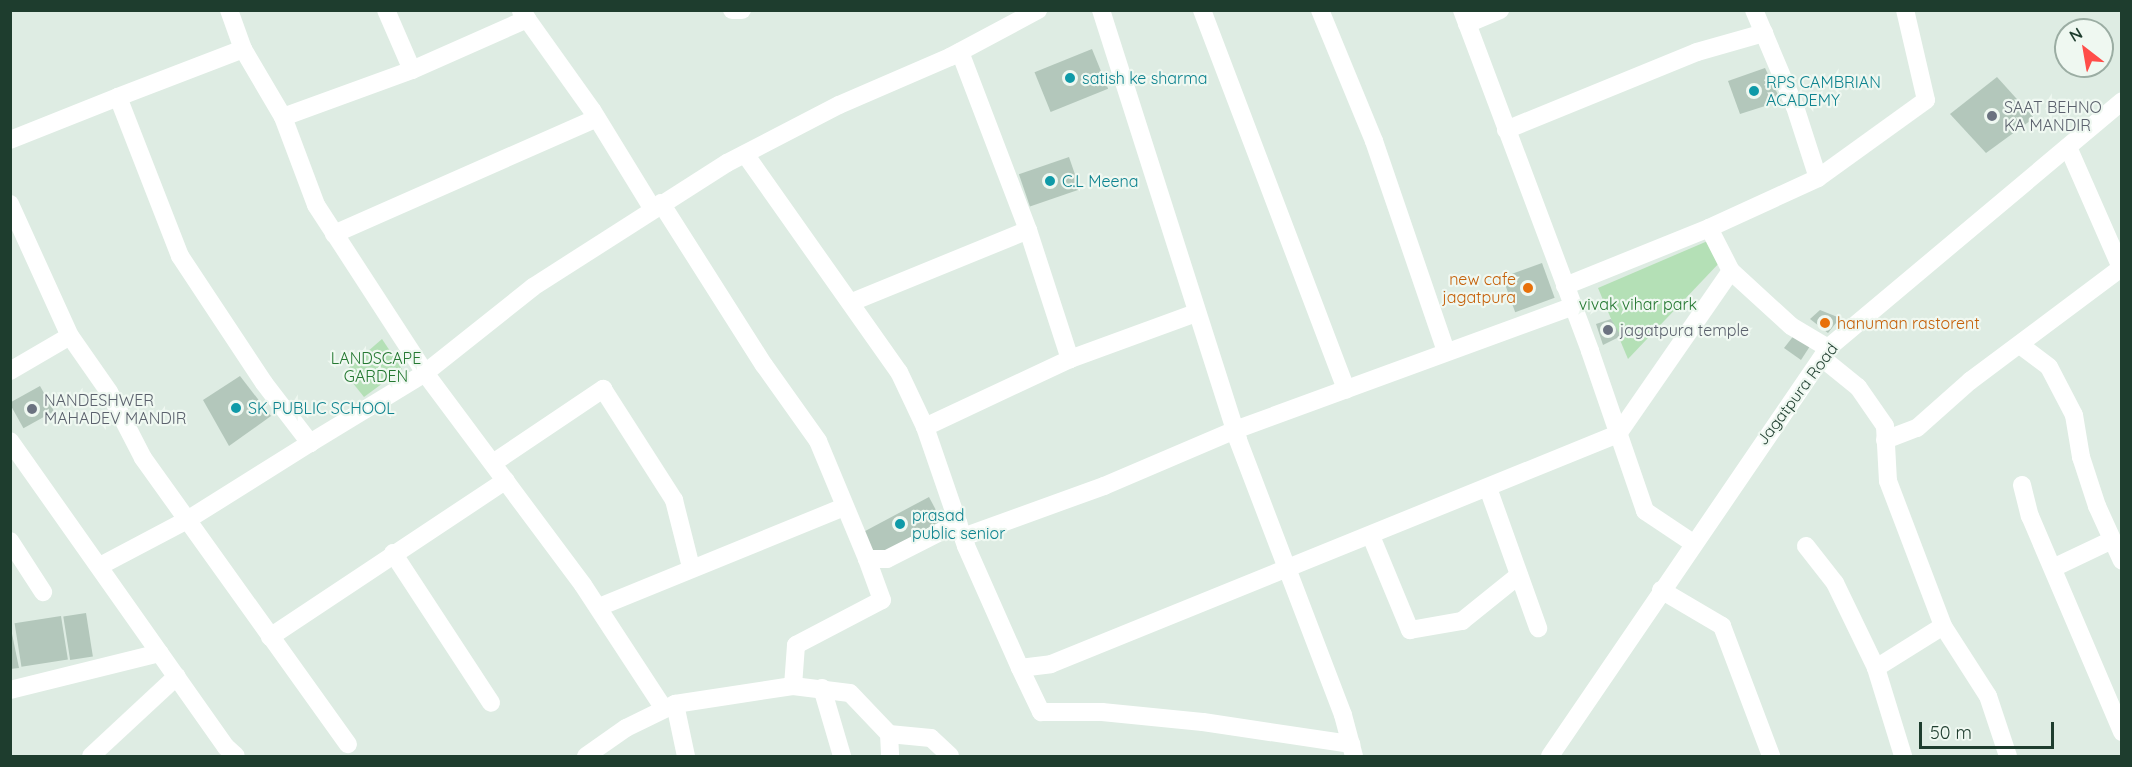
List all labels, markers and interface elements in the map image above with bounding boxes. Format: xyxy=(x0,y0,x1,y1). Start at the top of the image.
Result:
north arrow xyxy=(2054,18,2114,78)
text: N xyxy=(2066,23,2086,46)
place label: satish ke sharma xyxy=(1082,68,1207,88)
marker: satish ke sharma xyxy=(1063,71,1077,85)
place label: RPS CAMBRIAN ACADEMY xyxy=(1766,72,1881,110)
marker: RPS CAMBRIAN ACADEMY xyxy=(1747,84,1761,98)
place label: SAAT BEHNO KA MANDIR xyxy=(2004,97,2102,135)
marker: SAAT BEHNO KA MANDIR xyxy=(1985,109,1999,123)
place label: C.L Meena xyxy=(1062,171,1138,191)
marker: C.L Meena xyxy=(1043,174,1057,188)
place label: new cafe jagatpura xyxy=(1442,269,1516,307)
marker: new cafe jagatpura xyxy=(1521,281,1535,295)
park label: vivak vihar park xyxy=(1579,294,1697,314)
place label: hanuman rastorent xyxy=(1837,313,1980,333)
marker: hanuman rastorent xyxy=(1818,316,1832,330)
place label: jagatpura temple xyxy=(1620,320,1749,340)
marker: jagatpura temple xyxy=(1601,323,1615,337)
street label: Jagatpura Road xyxy=(1753,339,1841,449)
park label: LANDSCAPE GARDEN xyxy=(331,348,421,386)
place label: NANDESHWER MAHADEV MANDIR xyxy=(44,390,187,428)
place label: SK PUBLIC SCHOOL xyxy=(248,398,395,418)
marker: SK PUBLIC SCHOOL xyxy=(229,401,243,415)
marker: NANDESHWER MAHADEV MANDIR xyxy=(25,402,39,416)
place label: prasad public senior xyxy=(912,505,1005,543)
marker: prasad public senior xyxy=(893,517,907,531)
scale bar xyxy=(1922,710,2057,748)
text: 50 m xyxy=(1930,721,1972,744)

